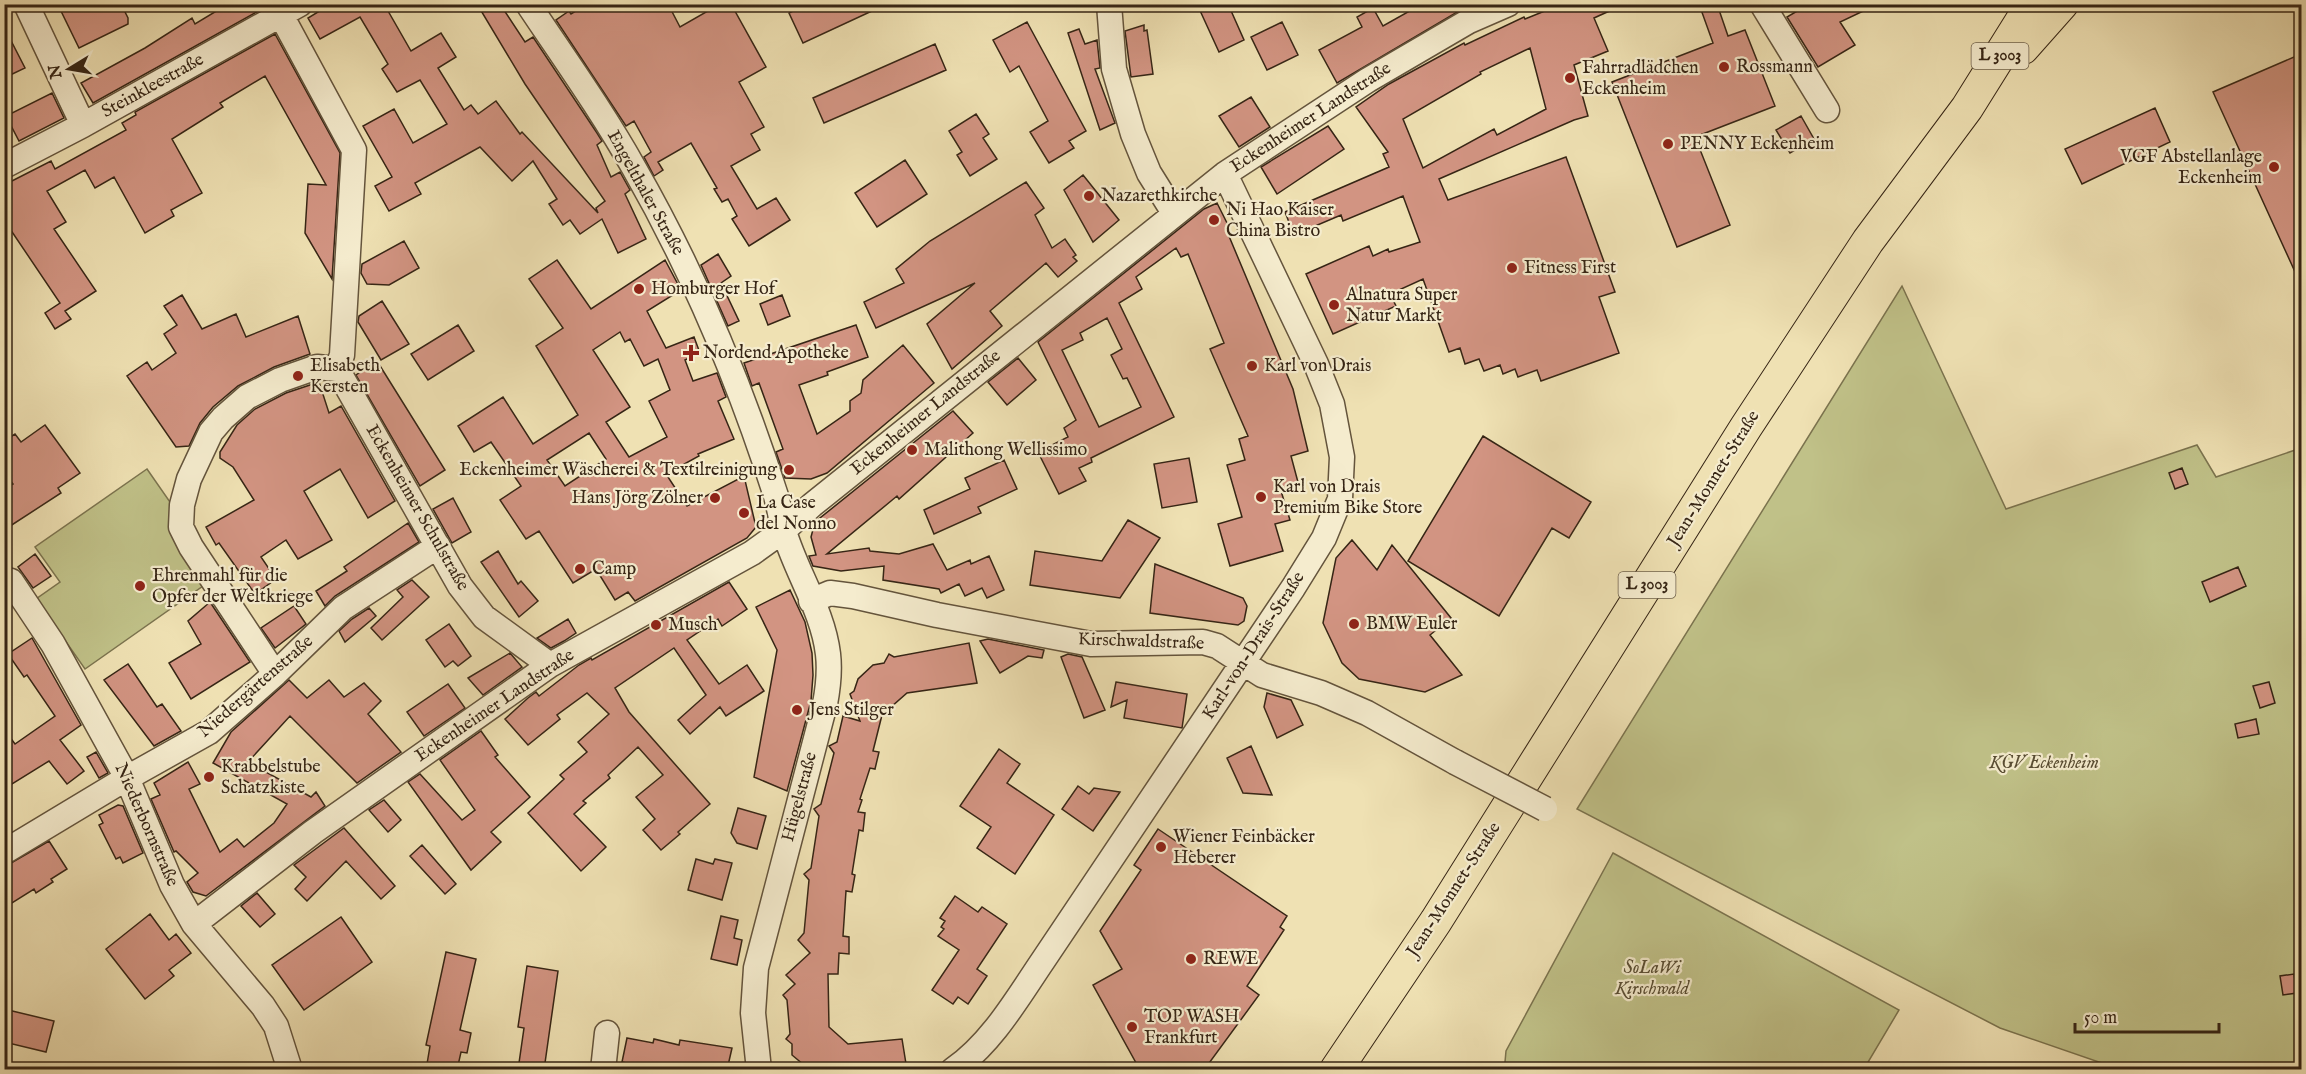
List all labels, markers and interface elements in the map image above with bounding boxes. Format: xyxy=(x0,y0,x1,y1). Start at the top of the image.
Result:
north arrow xyxy=(39,39,99,99)
road number: L 3003 xyxy=(1972,43,2028,69)
street label: Steinkleestraße xyxy=(98,48,208,124)
place label: Rossmann xyxy=(1736,56,1813,79)
street label: Eckenheimer Landstraße xyxy=(1226,57,1396,179)
place label: Fahrradlädchen Eckenheim xyxy=(1582,57,1699,101)
marker: Rossmann xyxy=(1717,60,1731,74)
text: N xyxy=(45,63,68,81)
marker: Fahrradlädchen Eckenheim xyxy=(1563,71,1577,85)
street label: Engelthaler Straße xyxy=(601,126,689,260)
place label: PENNY Eckenheim xyxy=(1680,133,1834,156)
marker: PENNY Eckenheim xyxy=(1661,137,1675,151)
place label: VGF Abstellanlage Eckenheim xyxy=(2119,146,2262,190)
marker: VGF Abstellanlage Eckenheim xyxy=(2267,160,2281,174)
place label: Nazarethkirche xyxy=(1101,185,1217,208)
marker: Nazarethkirche xyxy=(1082,189,1096,203)
place label: Ni Hao Kaiser China Bistro xyxy=(1226,199,1334,243)
marker: Ni Hao Kaiser China Bistro xyxy=(1207,213,1221,227)
place label: Fitness First xyxy=(1524,257,1616,280)
marker: Fitness First xyxy=(1505,261,1519,275)
place label: Homburger Hof xyxy=(651,278,779,301)
marker: Homburger Hof xyxy=(632,282,646,296)
place label: Alnatura Super Natur Markt xyxy=(1345,284,1458,328)
marker: Alnatura Super Natur Markt xyxy=(1327,298,1341,312)
place label: Nordend Apotheke xyxy=(703,342,849,365)
street label: Eckenheimer Landstraße xyxy=(846,345,1006,481)
marker: Nordend Apotheke xyxy=(684,346,698,360)
place label: Elisabeth Kersten xyxy=(310,355,380,399)
place label: Karl von Drais xyxy=(1264,355,1371,378)
marker: Karl von Drais xyxy=(1245,359,1259,373)
marker: Elisabeth Kersten xyxy=(291,369,305,383)
street label: Jean-Monnet-Straße xyxy=(1662,407,1765,553)
street label: Eckenheimer Schulstraße xyxy=(360,421,474,595)
place label: Malithong Wellissimo xyxy=(924,439,1088,462)
marker: Malithong Wellissimo xyxy=(905,443,919,457)
place label: Eckenheimer Wäscherei & Textilreinigung xyxy=(459,459,777,482)
marker: Eckenheimer Wäscherei & Textilreinigung xyxy=(782,463,796,477)
place label: Karl von Drais Premium Bike Store xyxy=(1273,476,1422,520)
place label: Hans Jörg Zölner xyxy=(571,487,703,510)
marker: Karl von Drais Premium Bike Store xyxy=(1254,490,1268,504)
marker: Hans Jörg Zölner xyxy=(708,491,722,505)
place label: La Case del Nonno xyxy=(756,492,837,536)
marker: La Case del Nonno xyxy=(737,506,751,520)
place label: Camp xyxy=(592,558,637,581)
marker: Camp xyxy=(573,562,587,576)
place label: Ehrenmahl für die Opfer der Weltkriege xyxy=(152,565,313,609)
street label: Karl-von-Drais-Straße xyxy=(1198,568,1310,724)
road number: L 3003 xyxy=(1618,572,1676,598)
marker: Ehrenmahl für die Opfer der Weltkriege xyxy=(133,579,147,593)
place label: BMW Euler xyxy=(1366,613,1458,636)
place label: Musch xyxy=(668,614,718,637)
marker: BMW Euler xyxy=(1347,617,1361,631)
marker: Musch xyxy=(649,618,663,632)
street label: Kirschwaldstraße xyxy=(1077,628,1205,656)
street label: Niedergärtenstraße xyxy=(194,631,318,743)
street label: Eckenheimer Landstraße xyxy=(411,644,579,768)
place label: Jens Stilger xyxy=(807,699,894,722)
marker: Jens Stilger xyxy=(790,703,804,717)
street label: Hügelstraße xyxy=(777,750,823,844)
park label: KGV Eckenheim xyxy=(1988,752,2099,775)
place label: Krabbelstube Schatzkiste xyxy=(221,756,321,800)
street label: Niederbornstraße xyxy=(108,760,184,890)
marker: Krabbelstube Schatzkiste xyxy=(202,770,216,784)
street label: Jean-Monnet-Straße xyxy=(1401,818,1506,964)
place label: Wiener Feinbäcker Heberer xyxy=(1173,826,1315,870)
marker: Wiener Feinbäcker Heberer xyxy=(1154,840,1168,854)
place label: REWE xyxy=(1203,948,1259,971)
marker: REWE xyxy=(1184,952,1198,966)
park label: SoLaWi Kirschwald xyxy=(1614,957,1691,1001)
scale bar xyxy=(2075,996,2219,1034)
place label: TOP WASH Frankfurt xyxy=(1144,1006,1239,1050)
text: 50 m xyxy=(2084,1007,2117,1030)
marker: TOP WASH Frankfurt xyxy=(1125,1020,1139,1034)

